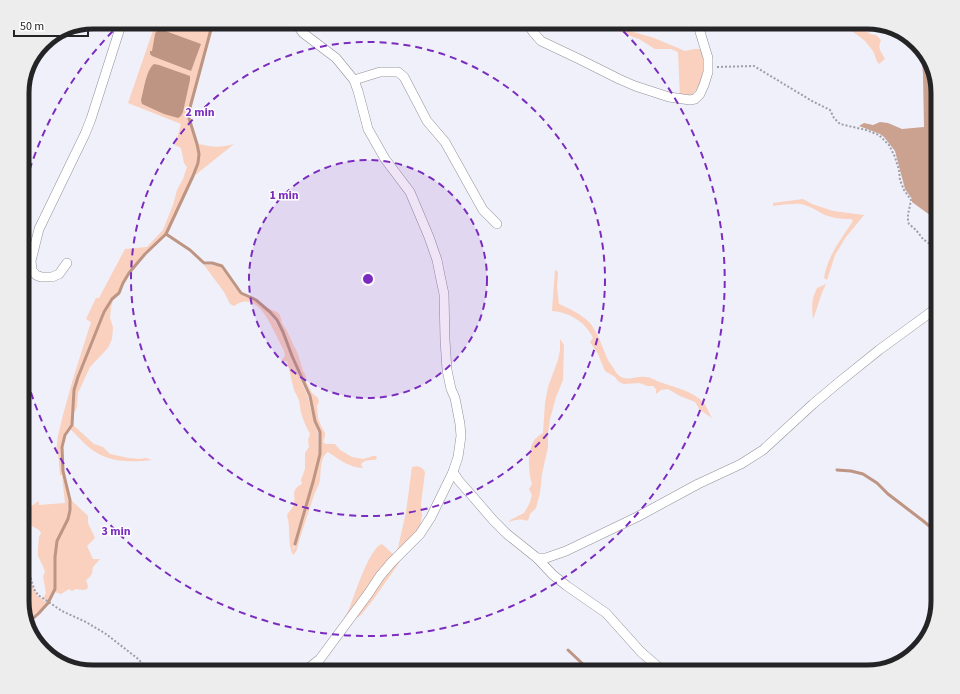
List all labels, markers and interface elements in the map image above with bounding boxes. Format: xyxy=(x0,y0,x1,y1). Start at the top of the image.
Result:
scale bar xyxy=(14,12,88,38)
text: 50 m xyxy=(20,18,44,35)
text: 2 min xyxy=(185,104,215,121)
text: 1 min xyxy=(269,187,299,204)
centre of rings xyxy=(361,272,375,286)
text: 3 min xyxy=(101,523,131,540)

